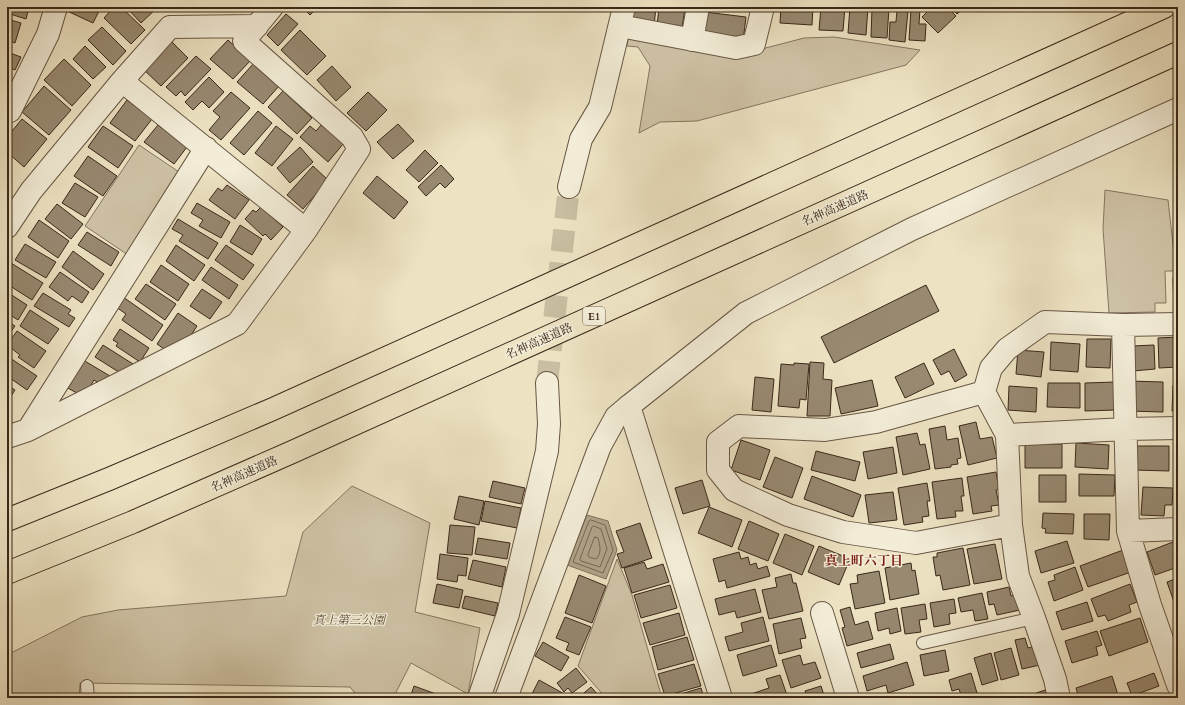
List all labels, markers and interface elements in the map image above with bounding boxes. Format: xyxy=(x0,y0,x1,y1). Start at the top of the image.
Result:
street label: 名神高速道路 xyxy=(799,186,871,230)
road number: E1 xyxy=(583,307,605,325)
street label: 名神高速道路 xyxy=(503,319,575,363)
street label: 名神高速道路 xyxy=(208,452,280,496)
district label: 真上町六丁目 xyxy=(825,552,903,570)
park label: 真上第三公園 xyxy=(313,612,387,628)

